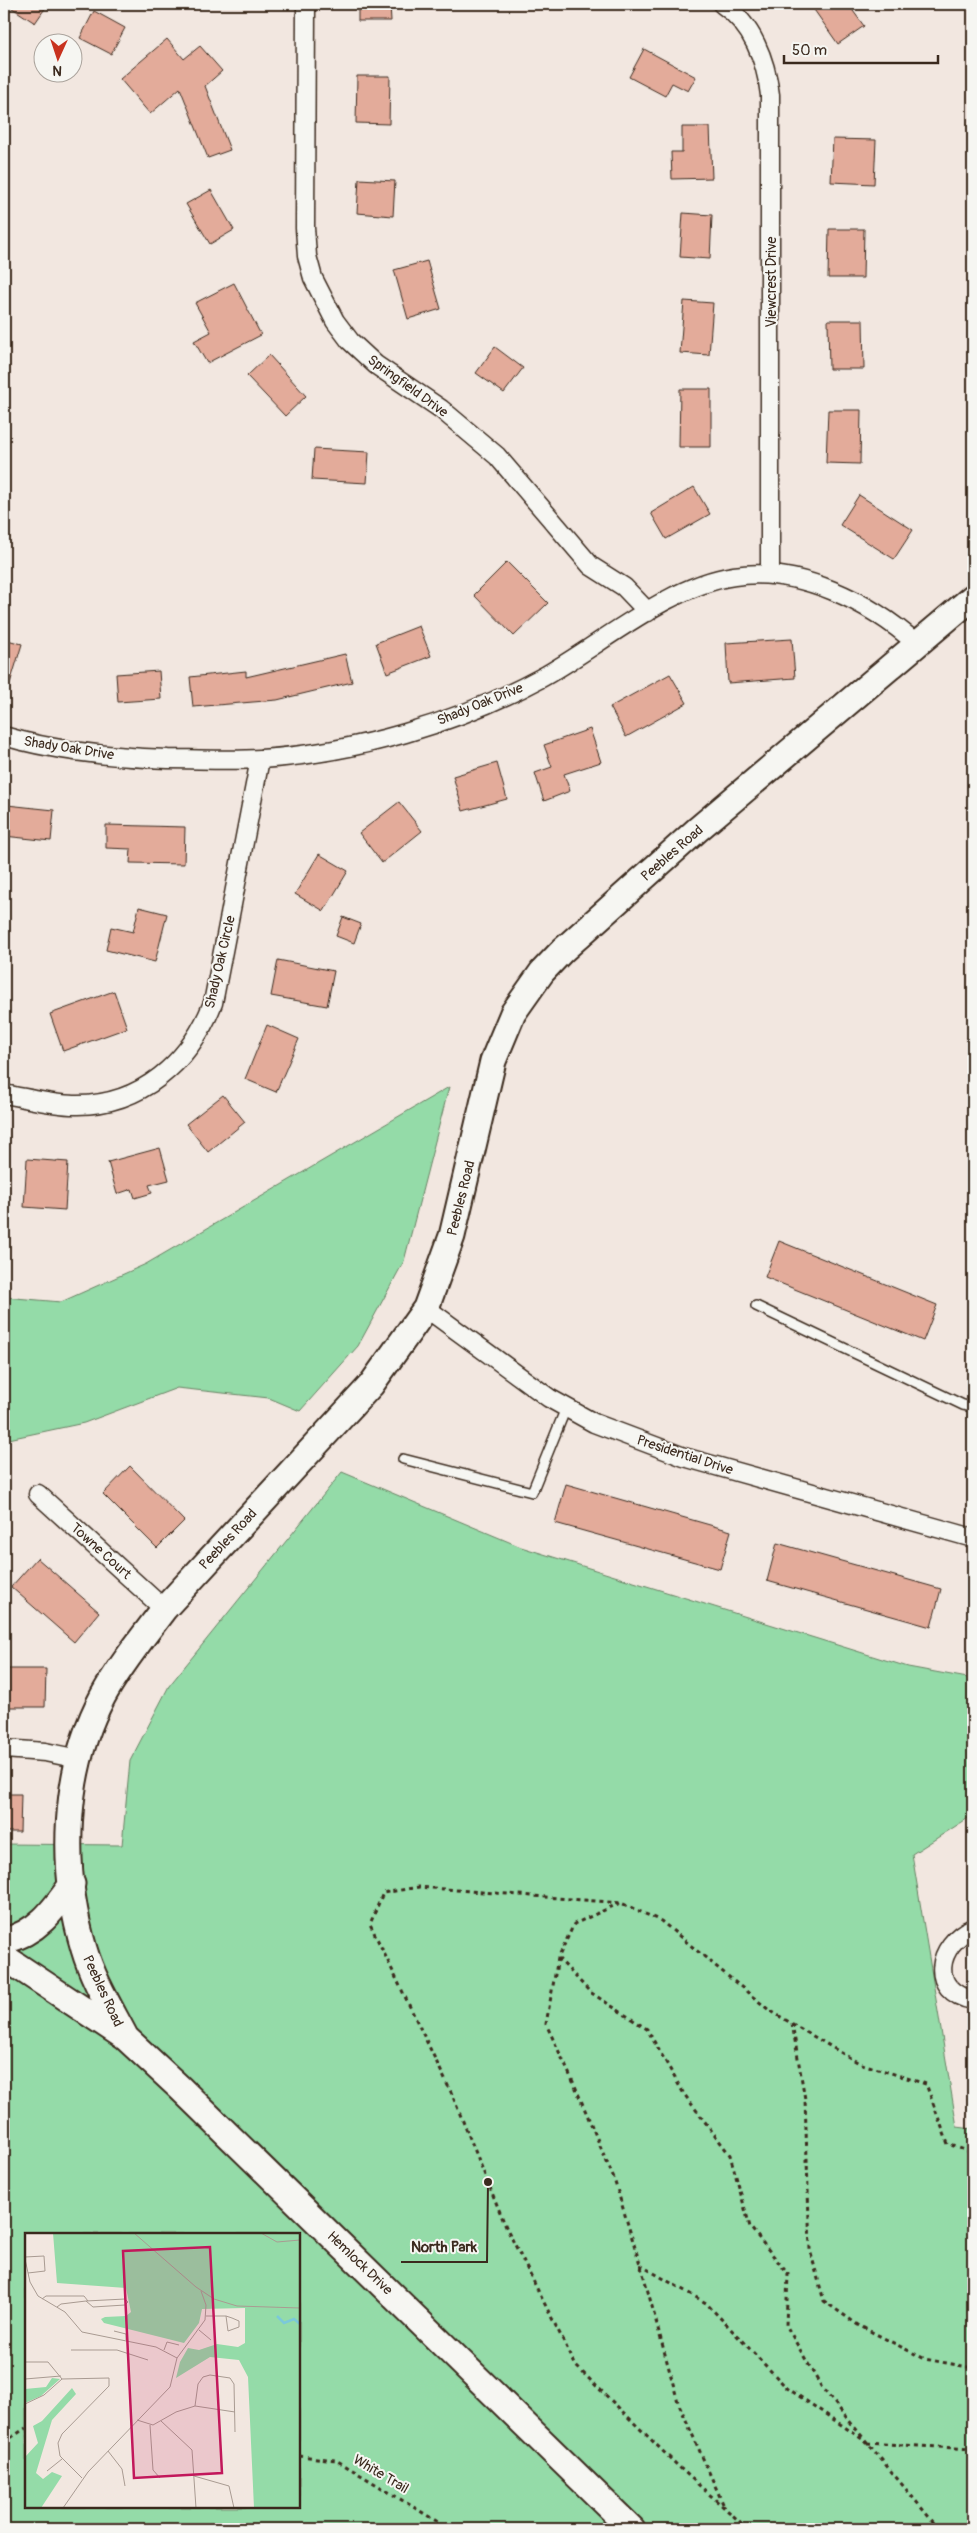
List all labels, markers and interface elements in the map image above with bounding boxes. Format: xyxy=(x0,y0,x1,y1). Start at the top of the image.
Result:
north arrow xyxy=(32,32,82,82)
scale bar xyxy=(784,32,938,64)
text: 50 m xyxy=(792,41,827,60)
text: N xyxy=(52,62,63,79)
street label: Viewcrest Drive xyxy=(763,237,780,327)
street label: Springfield Drive xyxy=(364,351,452,421)
street label: Shady Oak Drive xyxy=(435,679,526,729)
street label: Shady Oak Drive xyxy=(23,732,115,764)
street label: Peebles Road xyxy=(637,821,707,885)
street label: Shady Oak Circle xyxy=(201,914,239,1010)
street label: Peebles Road xyxy=(443,1158,479,1237)
street label: Presidential Drive xyxy=(635,1431,735,1479)
street label: Peebles Road xyxy=(196,1505,261,1573)
street label: Towne Court xyxy=(67,1519,135,1583)
street label: Peebles Road xyxy=(79,1953,127,2030)
street label: Hemlock Drive xyxy=(324,2228,396,2298)
callout: North Park xyxy=(401,2232,487,2262)
inset map xyxy=(25,2233,300,2508)
text: North Park xyxy=(411,2238,478,2257)
street label: White Trail xyxy=(350,2451,412,2497)

